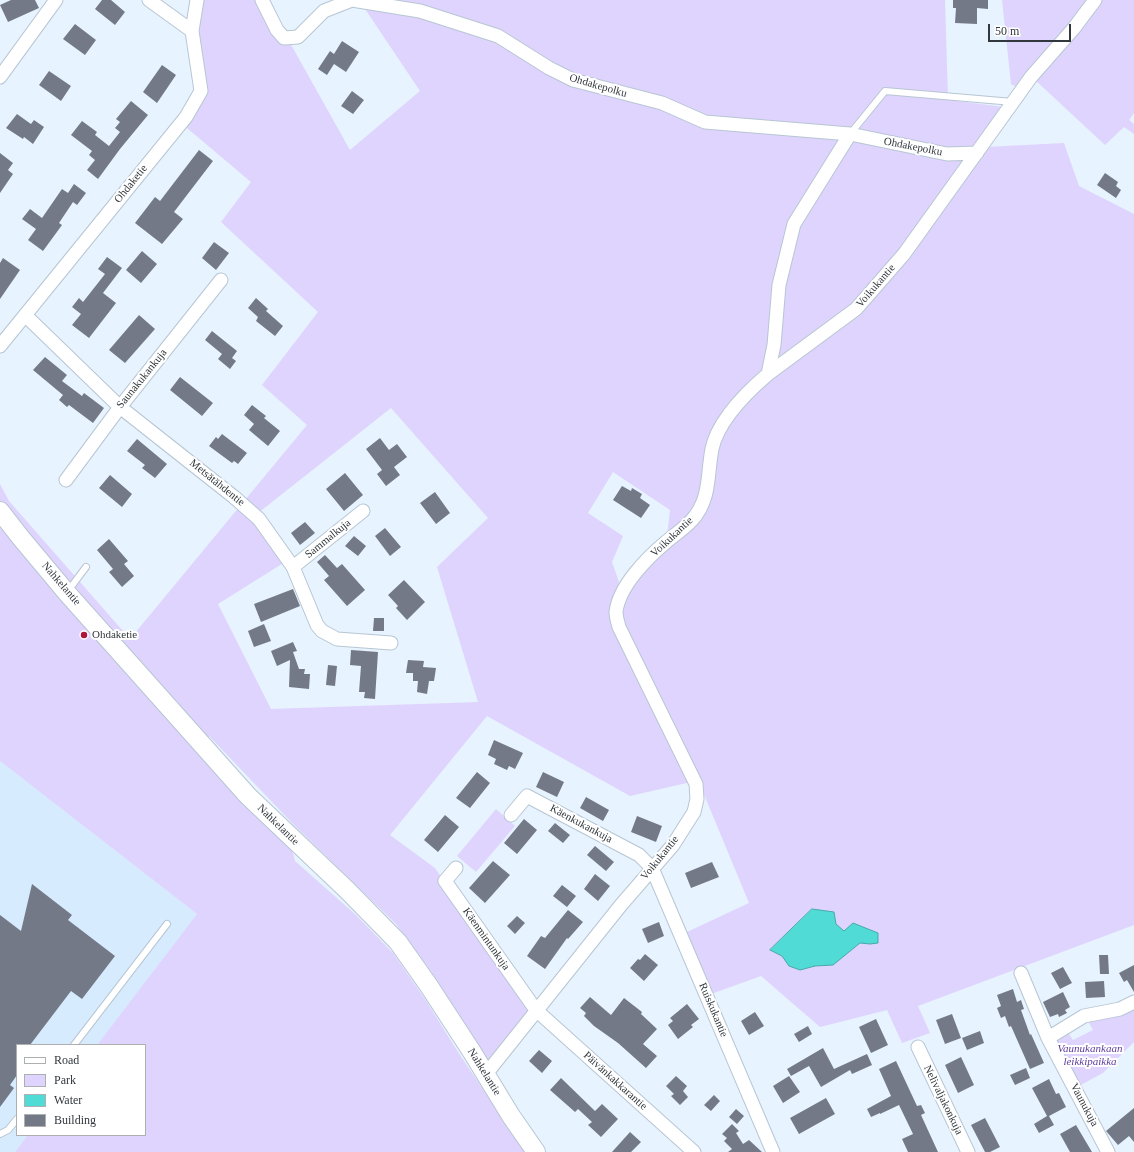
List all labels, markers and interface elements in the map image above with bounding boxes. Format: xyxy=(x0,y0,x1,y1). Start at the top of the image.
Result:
scale bar xyxy=(990,16,1073,42)
text: 50 m xyxy=(995,24,1019,38)
street label: Ohdakepolku xyxy=(568,71,628,101)
street label: Ohdakepolku xyxy=(883,135,943,159)
street label: Ohdaketie xyxy=(112,162,150,206)
street label: Voikukantie xyxy=(854,262,898,310)
street label: Saunakukankuja xyxy=(114,347,170,411)
street label: Metsätähdentie xyxy=(187,457,247,509)
street label: Voikukantie xyxy=(648,514,696,560)
street label: Sammalkuja xyxy=(302,517,354,561)
street label: Nahkelantie xyxy=(39,560,83,608)
place label: Ohdaketie xyxy=(92,628,137,642)
marker: Ohdaketie xyxy=(79,630,89,640)
street label: Nahkelantie xyxy=(254,802,302,848)
street label: Käenkukankuja xyxy=(547,802,615,846)
street label: Voikukantie xyxy=(638,833,682,883)
street label: Käenmintunkuja xyxy=(460,905,512,973)
street label: Ruiskukantie xyxy=(696,981,730,1039)
park label: Vaunukankaan leikkipaikka xyxy=(1058,1042,1122,1068)
legend xyxy=(16,1044,146,1136)
street label: Nahkelantie xyxy=(464,1046,504,1098)
street label: Päivänkakkarantie xyxy=(580,1049,650,1113)
text: Road xyxy=(54,1053,79,1067)
street label: Nelivaljakonkuja xyxy=(920,1063,966,1137)
text: Park xyxy=(54,1073,76,1087)
street label: Vaunukuja xyxy=(1067,1081,1101,1129)
text: Water xyxy=(54,1093,82,1107)
text: Building xyxy=(54,1113,96,1127)

